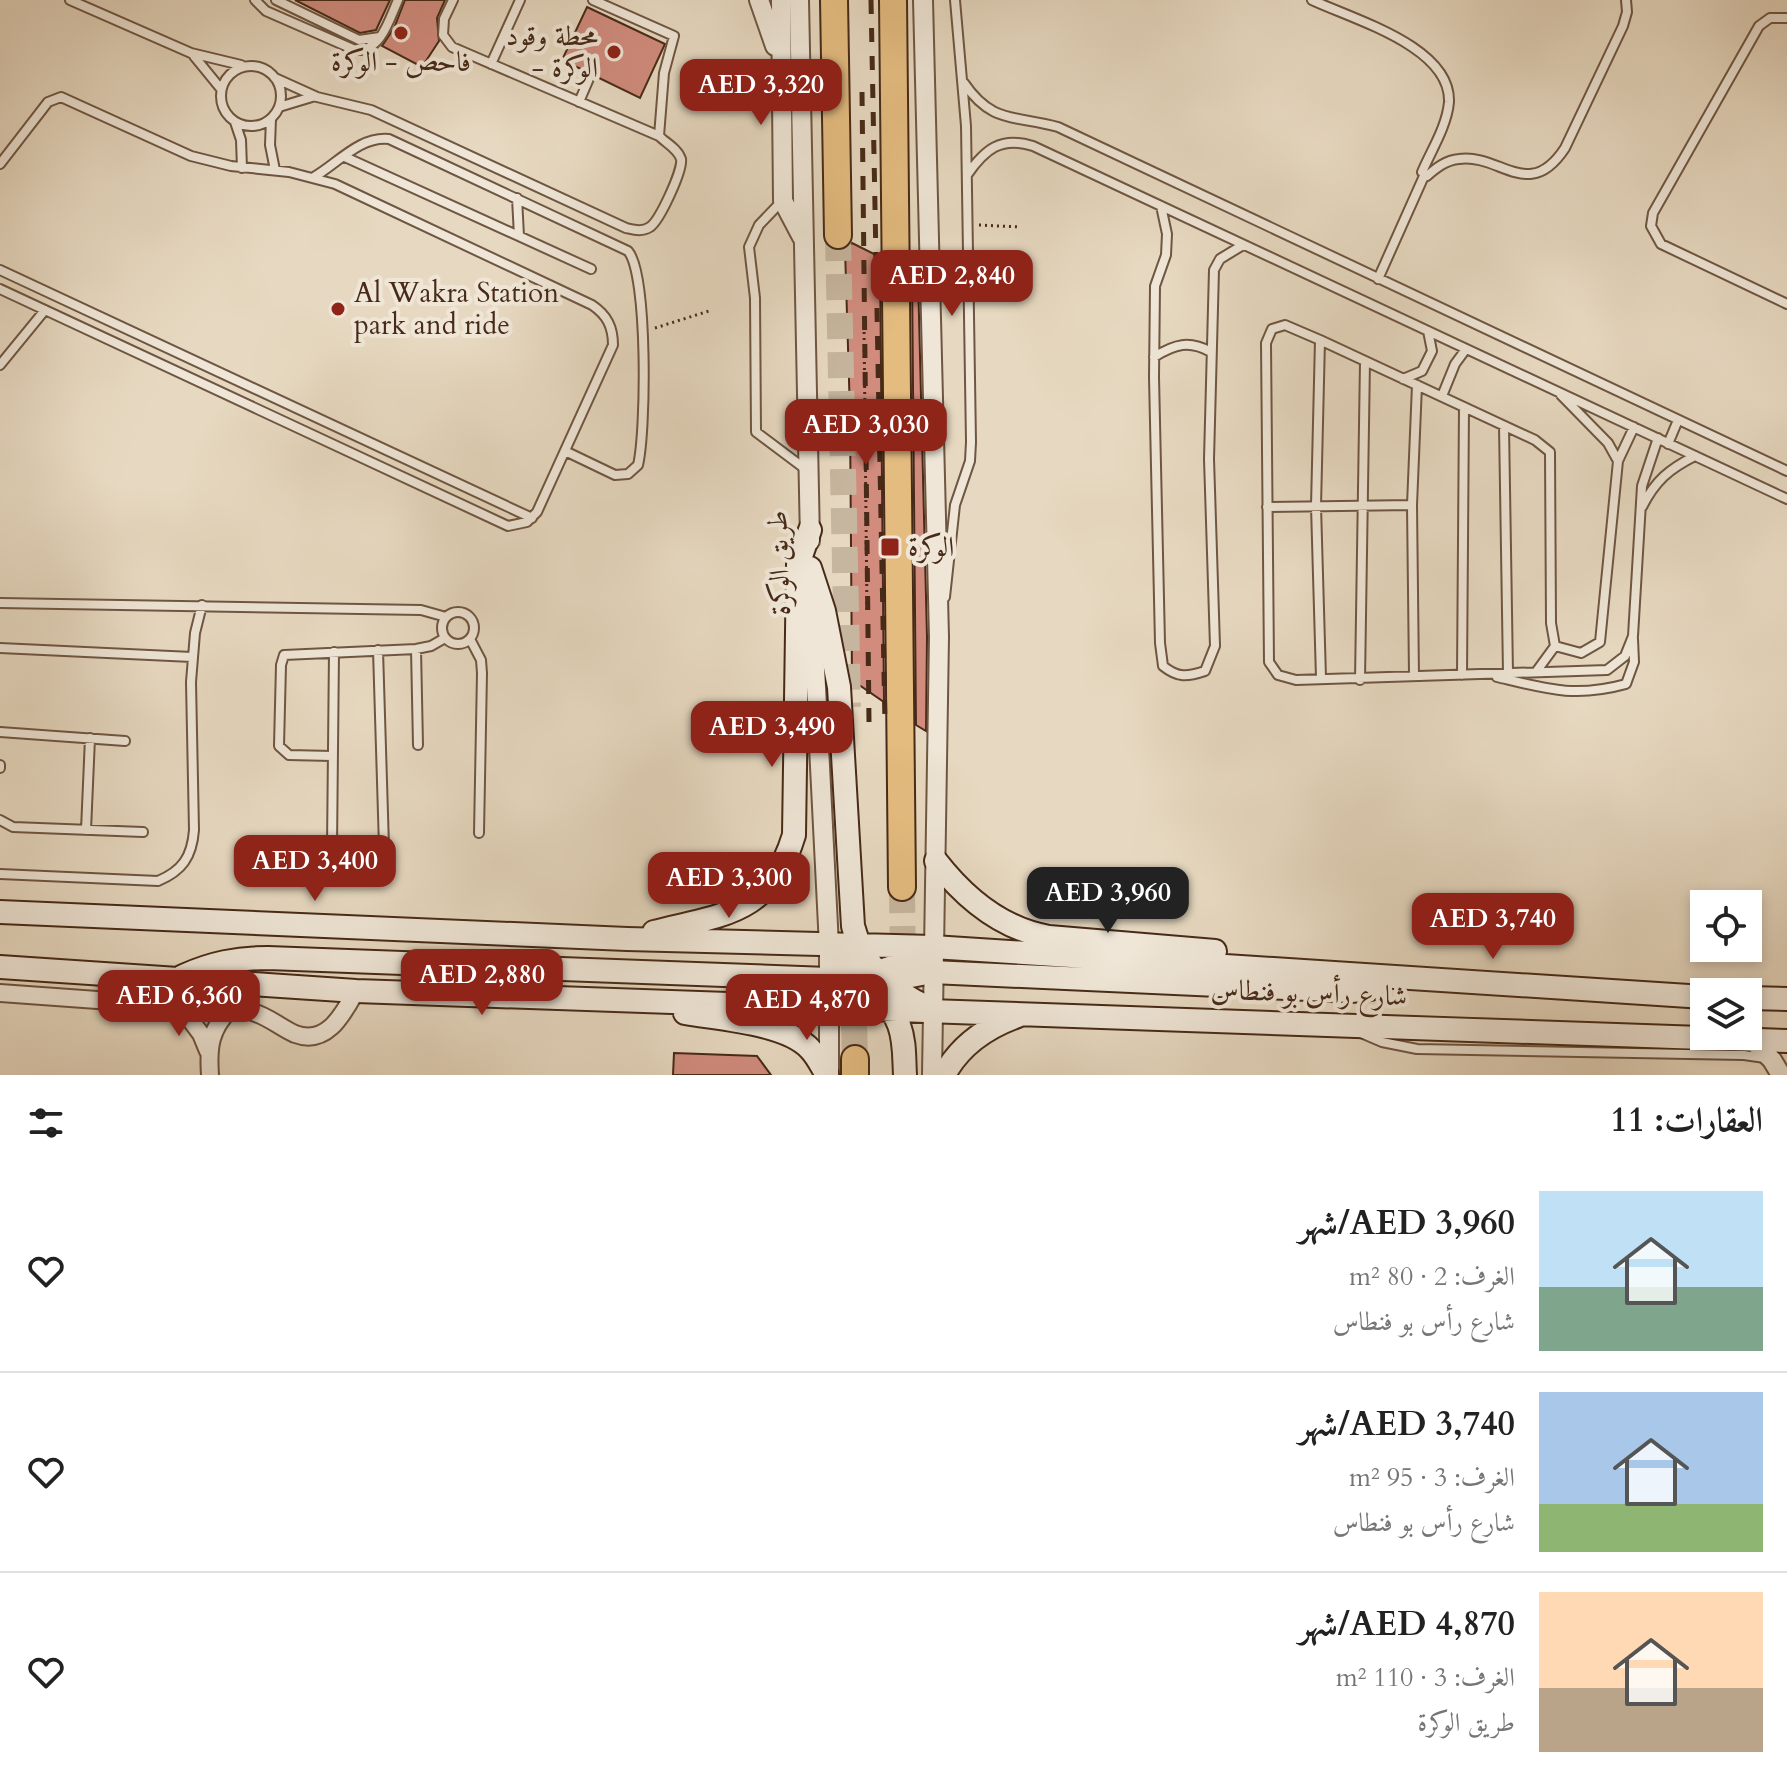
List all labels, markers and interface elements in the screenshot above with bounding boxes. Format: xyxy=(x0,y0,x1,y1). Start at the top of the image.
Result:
place label: محطة وقود - الوكرة xyxy=(506,17,598,87)
marker: فاحص - الوكرة xyxy=(392,24,410,42)
place label: فاحص - الوكرة xyxy=(331,43,471,81)
marker: محطة وقود - الوكرة xyxy=(605,43,623,61)
pin: AED 3,320 xyxy=(669,59,853,127)
text: AED 3,320 xyxy=(698,67,824,102)
pin: AED 2,840 xyxy=(860,250,1044,318)
text: AED 2,840 xyxy=(889,258,1015,293)
place label: Al Wakra Station park and ride xyxy=(354,274,559,344)
marker: Al Wakra Station park and ride xyxy=(329,300,347,318)
pin: AED 3,030 xyxy=(774,399,958,467)
text: AED 3,030 xyxy=(803,407,929,442)
street label: طريق الوكرة xyxy=(758,510,800,616)
place label: الوكرة xyxy=(908,528,954,566)
marker: الوكرة xyxy=(879,536,901,558)
pin: AED 3,490 xyxy=(680,701,864,769)
text: AED 3,490 xyxy=(709,709,835,744)
pin: AED 3,400 xyxy=(223,835,407,903)
text: AED 3,400 xyxy=(252,843,378,878)
pin: AED 3,300 xyxy=(637,852,821,920)
text: AED 3,300 xyxy=(666,860,792,895)
pin: AED 3,960 xyxy=(1016,867,1200,935)
text: AED 3,960 xyxy=(1045,875,1171,910)
map controls xyxy=(1690,890,1762,1050)
button: locate xyxy=(1690,890,1762,962)
pin: AED 3,740 xyxy=(1401,893,1585,961)
text: AED 3,740 xyxy=(1430,901,1556,936)
pin: AED 2,880 xyxy=(390,949,574,1017)
text: AED 2,880 xyxy=(419,957,545,992)
pin: AED 6,360 xyxy=(87,970,271,1038)
street label: شارع رأس بو فنطاس xyxy=(1210,970,1408,1019)
pin: AED 4,870 xyxy=(715,974,899,1042)
text: AED 6,360 xyxy=(116,978,242,1013)
button: layers xyxy=(1690,978,1762,1050)
text: AED 4,870 xyxy=(744,982,870,1017)
text: العقارات: 11 xyxy=(1610,1097,1763,1143)
icon: filters xyxy=(24,1101,68,1145)
text: AED 3,960/شهر xyxy=(1299,1200,1515,1246)
icon: home xyxy=(1603,1223,1699,1319)
icon: heart xyxy=(24,1249,68,1293)
text: الغرف: 2 · 80 m² xyxy=(1349,1259,1515,1294)
text: شارع رأس بو فنطاس xyxy=(1333,1304,1515,1339)
text: AED 3,740/شهر xyxy=(1299,1401,1515,1447)
icon: home xyxy=(1603,1424,1699,1520)
icon: heart xyxy=(24,1450,68,1494)
text: الغرف: 3 · 95 m² xyxy=(1349,1460,1515,1495)
text: شارع رأس بو فنطاس xyxy=(1333,1505,1515,1540)
text: AED 4,870/شهر xyxy=(1299,1601,1515,1647)
icon: home xyxy=(1603,1624,1699,1720)
icon: heart xyxy=(24,1650,68,1694)
text: الغرف: 3 · 110 m² xyxy=(1336,1660,1515,1695)
text: طريق الوكرة xyxy=(1417,1705,1515,1740)

